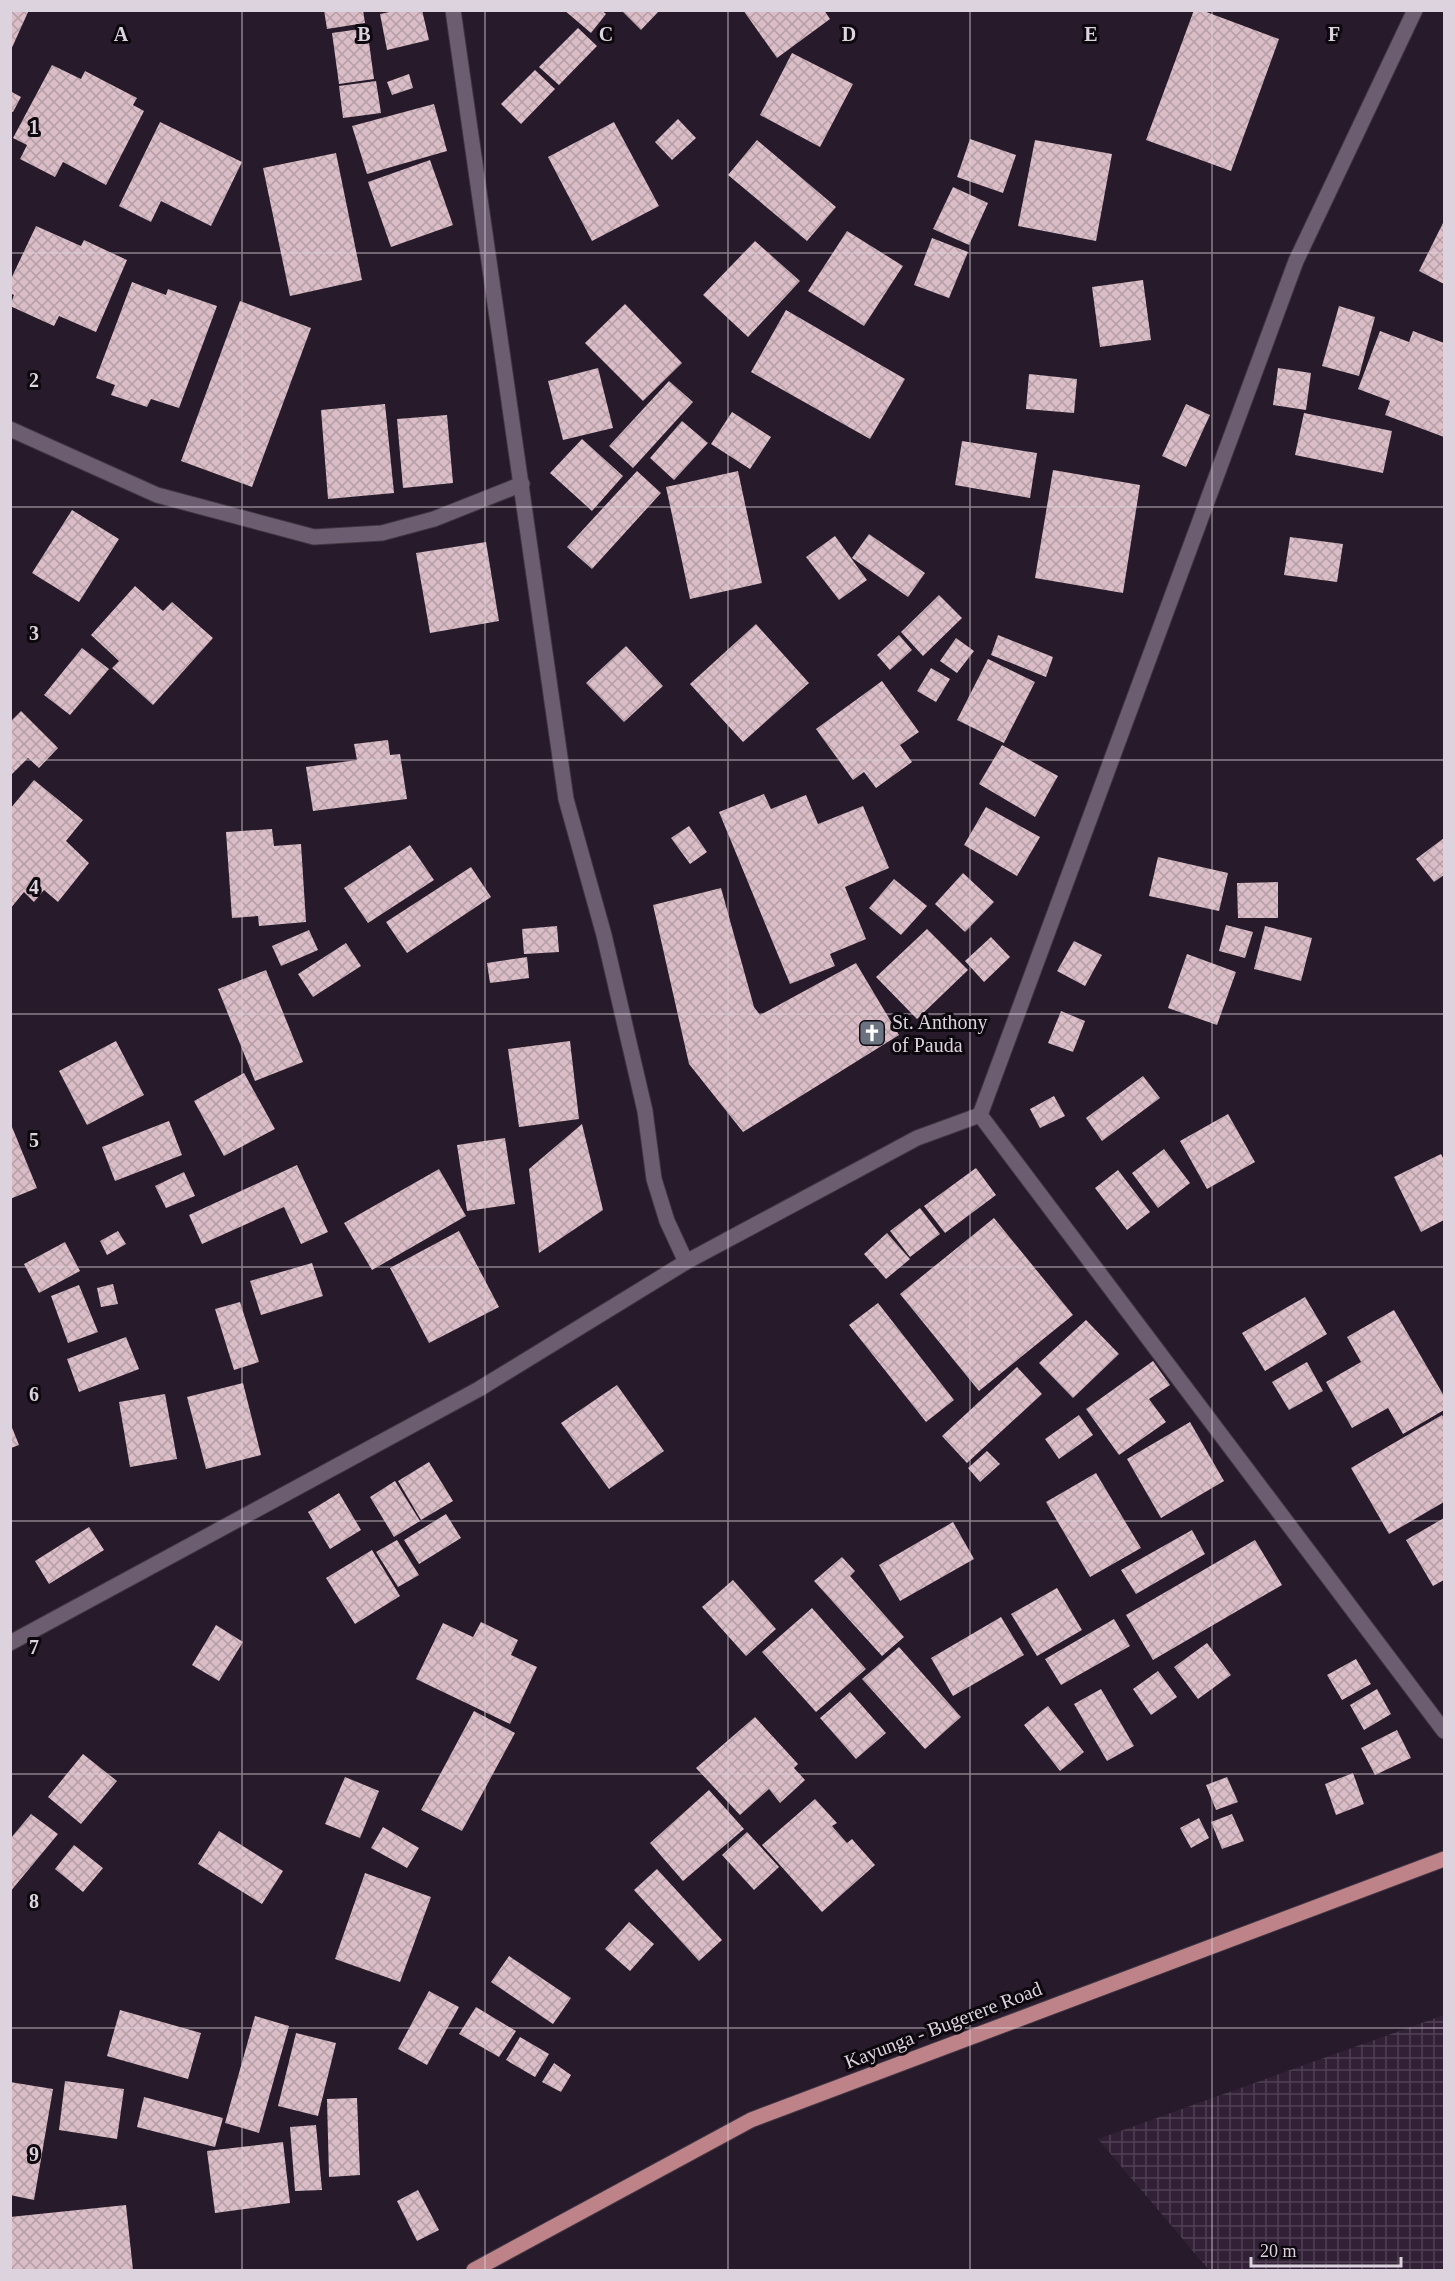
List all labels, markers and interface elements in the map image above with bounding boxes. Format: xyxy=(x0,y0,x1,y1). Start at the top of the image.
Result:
text: A xyxy=(114,23,129,45)
text: B xyxy=(357,23,371,45)
text: C xyxy=(599,23,613,45)
text: D xyxy=(842,23,856,45)
text: E xyxy=(1084,23,1098,45)
text: F xyxy=(1328,23,1340,45)
text: 1 xyxy=(29,116,39,138)
text: 2 xyxy=(29,369,39,391)
text: 3 xyxy=(29,622,39,644)
text: 4 xyxy=(29,876,39,898)
place label: St. Anthony of Pauda xyxy=(892,1011,988,1056)
church icon: St. Anthony of Pauda xyxy=(857,1018,887,1048)
text: 5 xyxy=(29,1129,39,1151)
text: 6 xyxy=(29,1383,39,1405)
text: 7 xyxy=(29,1636,39,1658)
text: 8 xyxy=(29,1890,39,1912)
street label: Kayunga - Bugerere Road xyxy=(841,1977,1045,2074)
text: 9 xyxy=(29,2143,39,2165)
scale bar xyxy=(1251,2230,1401,2268)
text: 20 m xyxy=(1260,2241,1297,2261)

